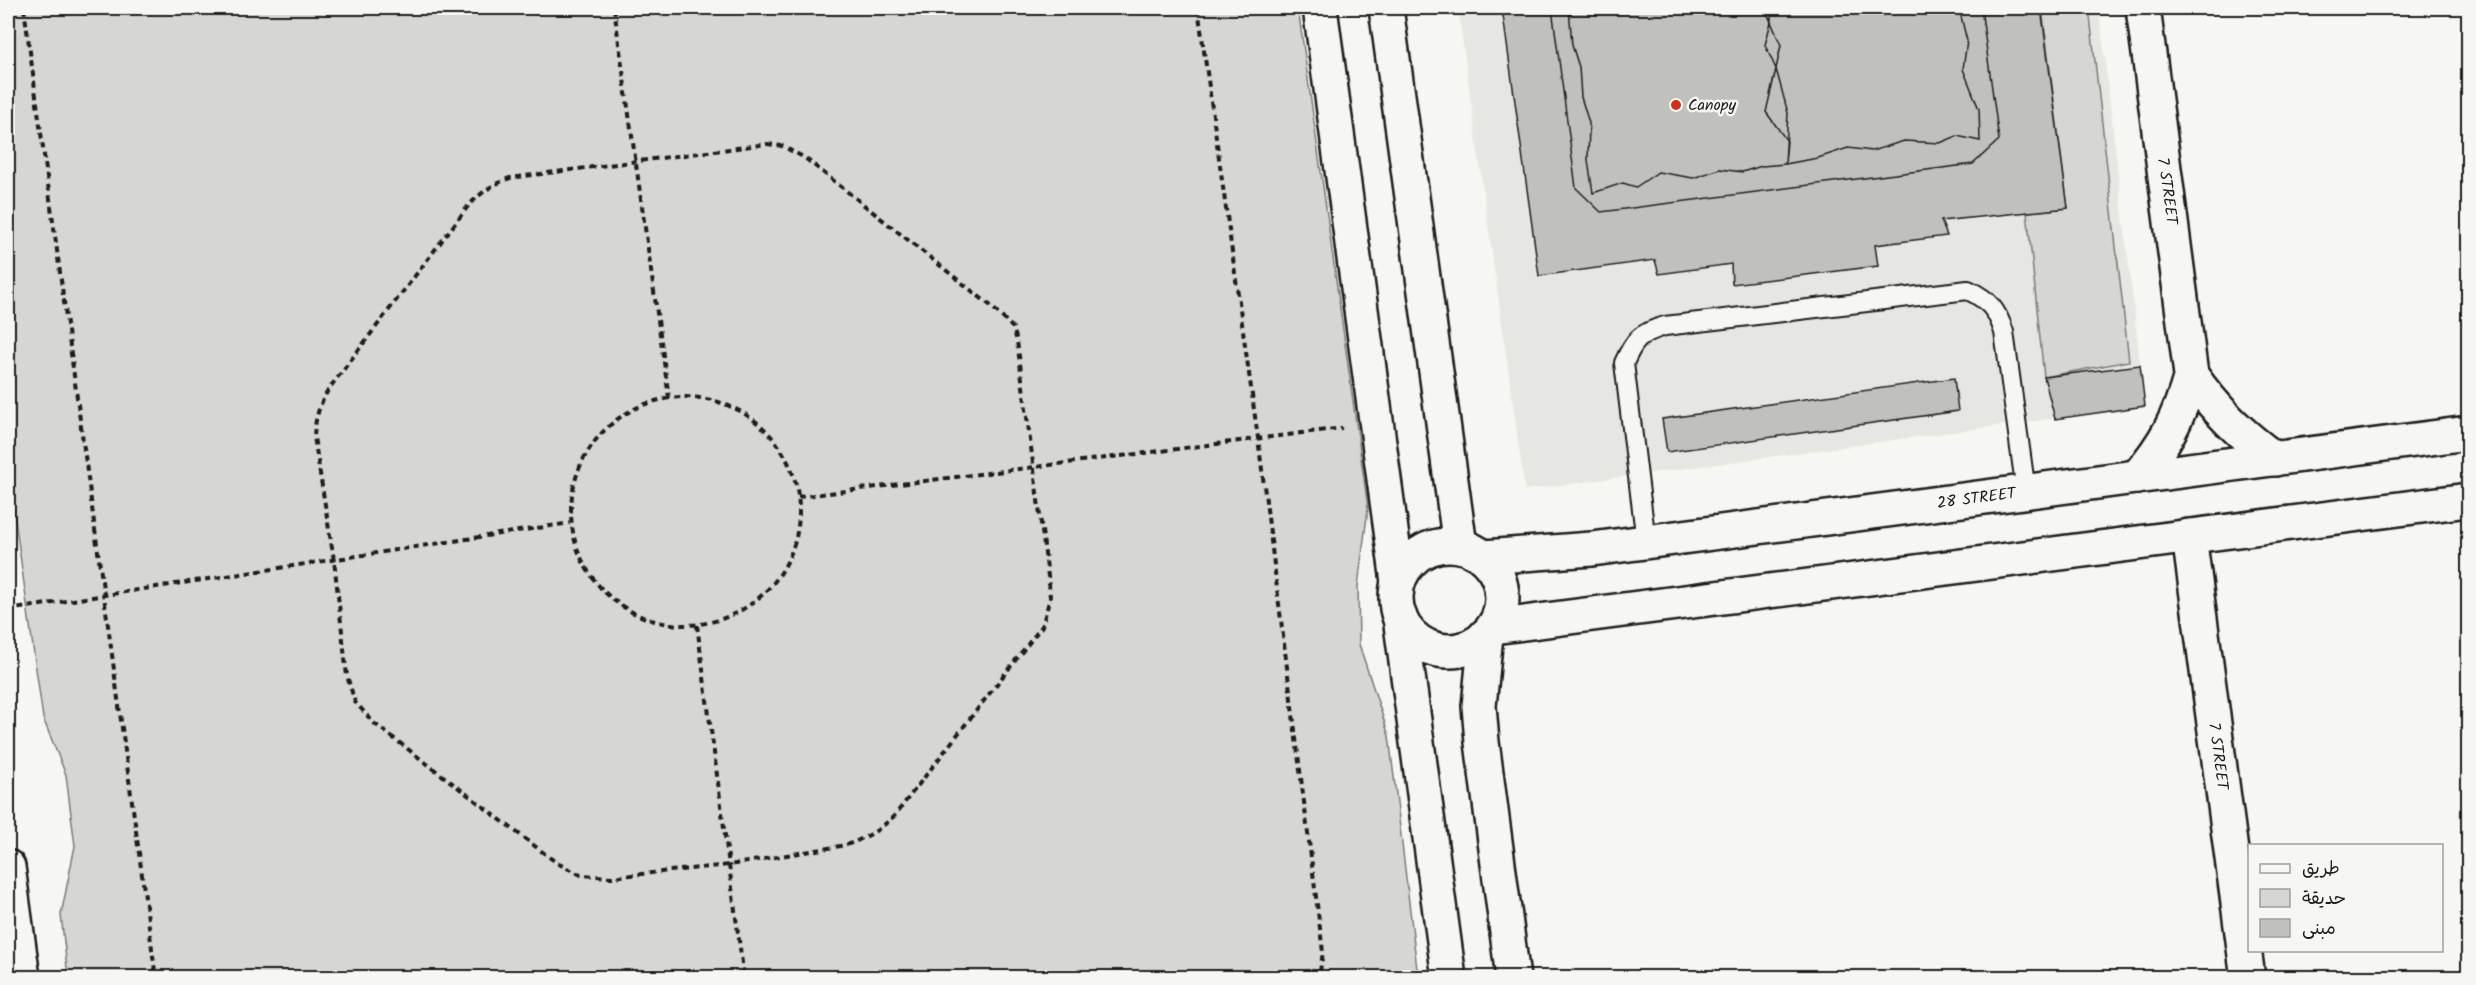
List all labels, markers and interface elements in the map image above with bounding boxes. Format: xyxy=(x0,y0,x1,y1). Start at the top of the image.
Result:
place label: Canopy xyxy=(1688,93,1737,118)
marker: Canopy xyxy=(1669,98,1683,112)
street label: 7 STREET xyxy=(2150,156,2184,228)
street label: 28 STREET xyxy=(1936,480,2019,516)
street label: 7 STREET xyxy=(2202,721,2235,793)
legend xyxy=(2248,844,2443,952)
text: طريق xyxy=(2302,855,2340,884)
text: حديقة xyxy=(2302,885,2346,914)
text: مبنى xyxy=(2302,915,2336,944)

